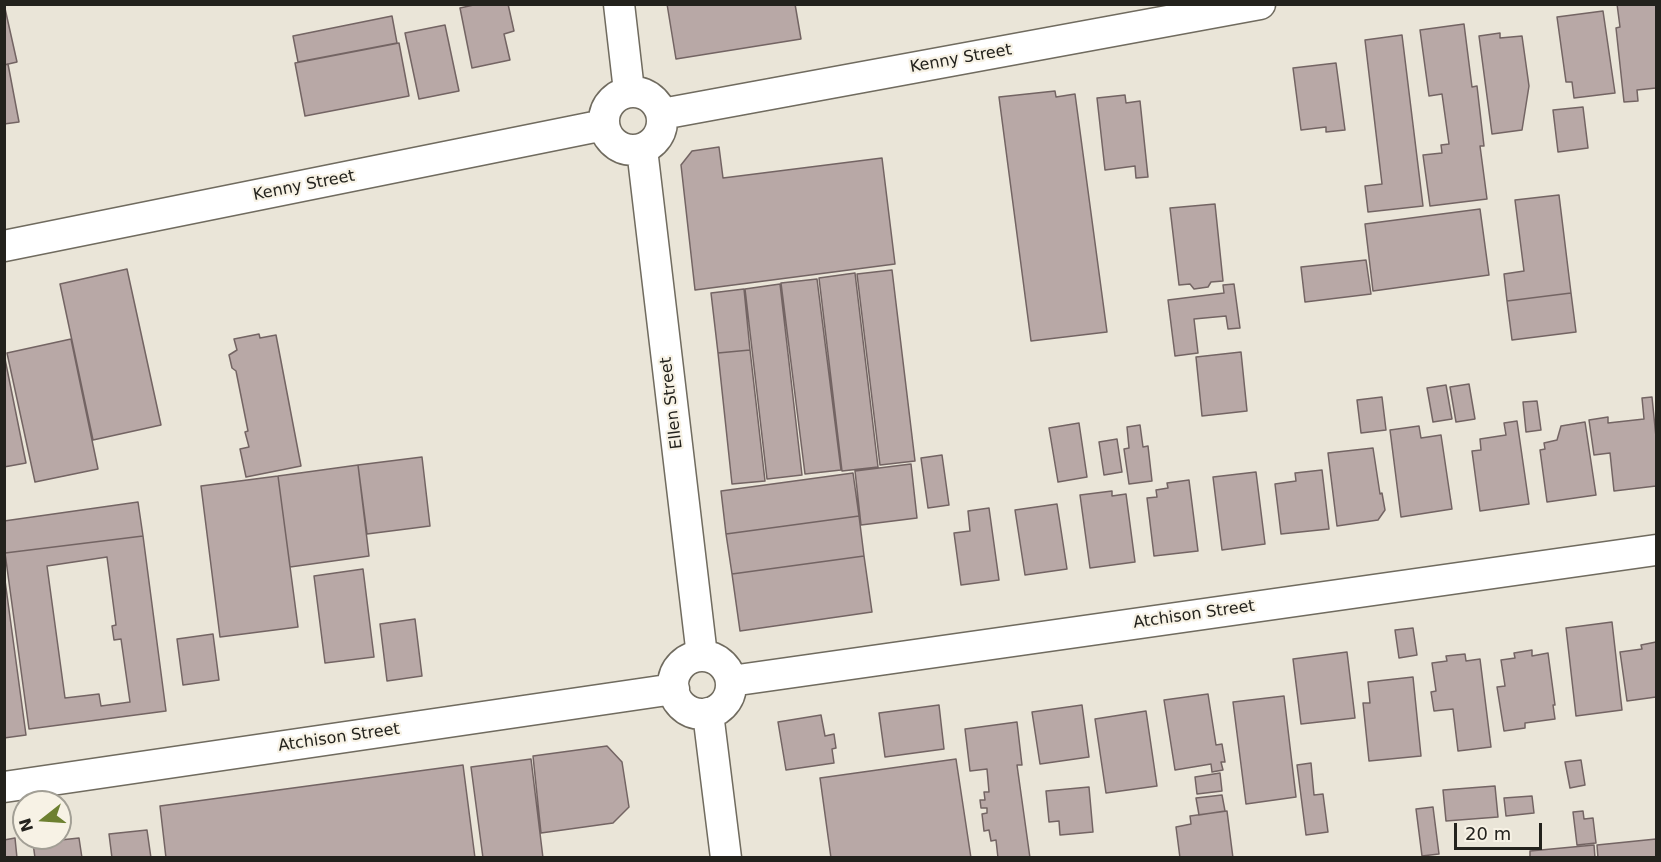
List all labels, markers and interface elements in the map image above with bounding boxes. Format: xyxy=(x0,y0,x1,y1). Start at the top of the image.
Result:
street label: Kenny Street xyxy=(909,41,1013,77)
street label: Kenny Street xyxy=(252,167,356,205)
street label: Ellen Street xyxy=(657,356,687,450)
street label: Atchison Street xyxy=(1132,597,1256,633)
street label: Atchison Street xyxy=(277,720,401,756)
north arrow xyxy=(12,790,72,850)
scale bar xyxy=(1457,811,1546,849)
text: N xyxy=(15,816,37,834)
text: 20 m xyxy=(1465,823,1511,844)

